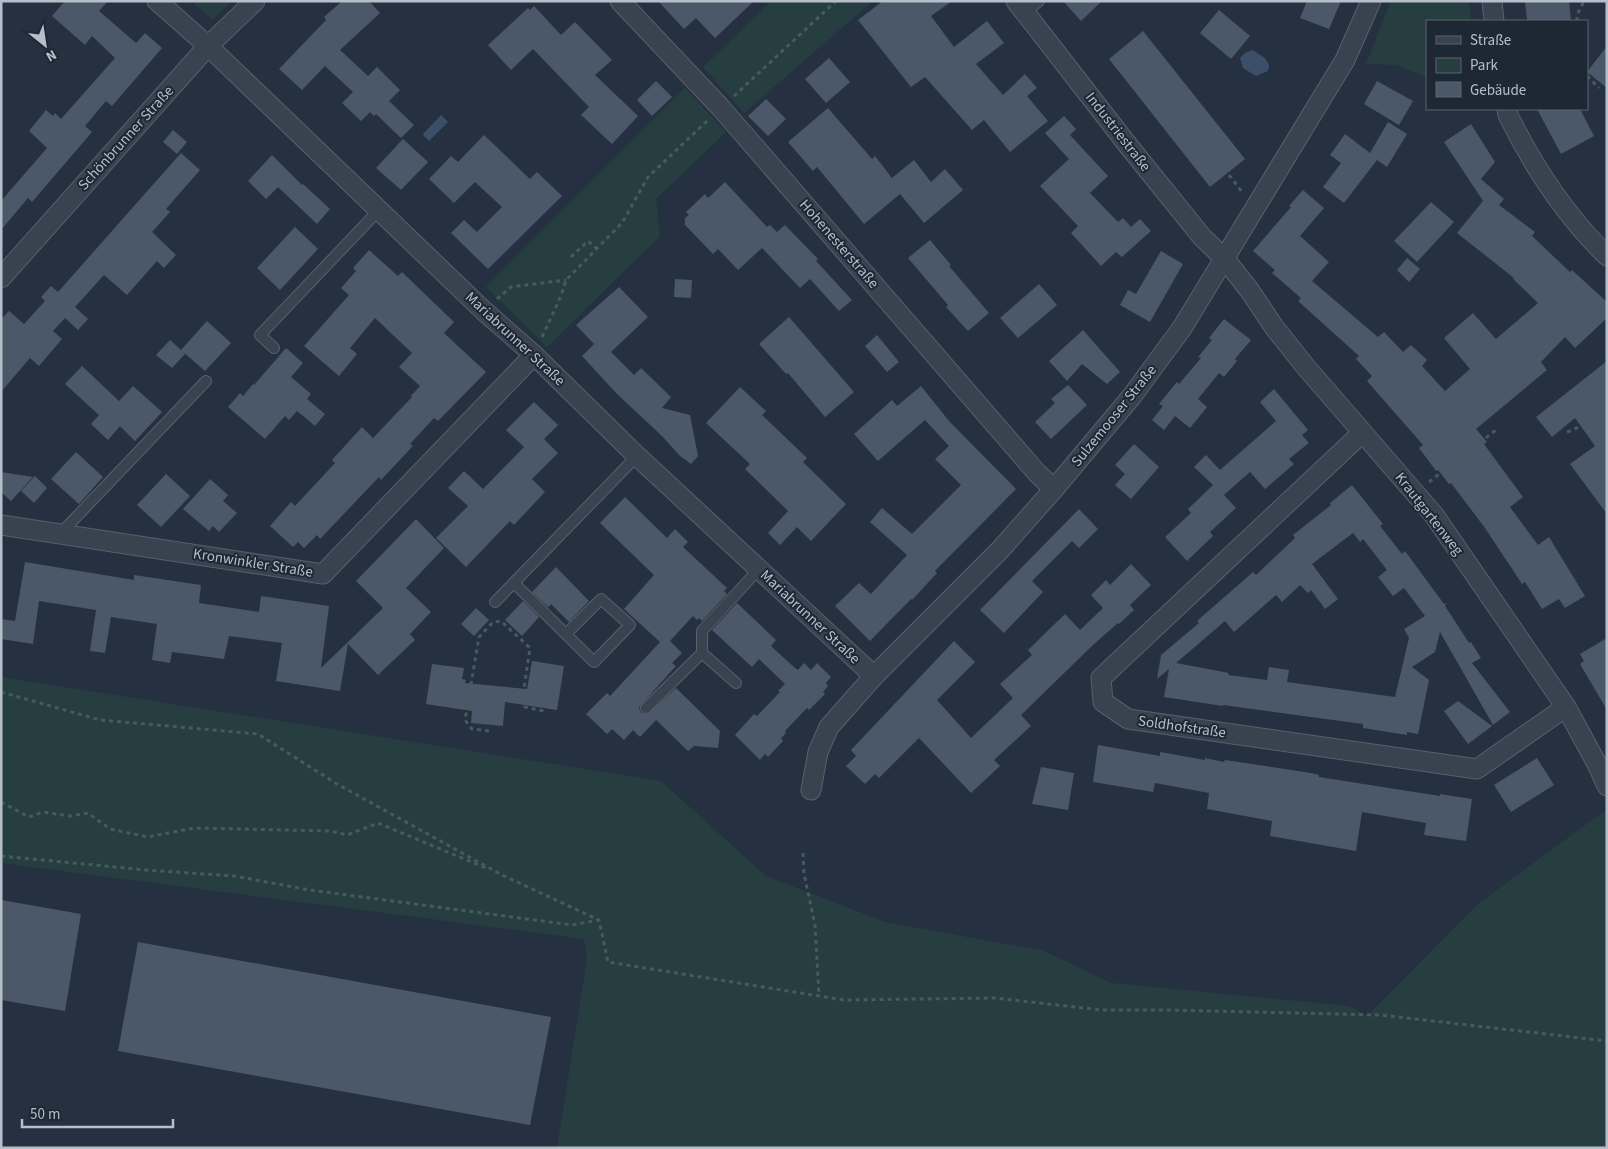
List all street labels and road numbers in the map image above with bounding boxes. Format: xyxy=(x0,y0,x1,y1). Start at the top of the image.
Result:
street label: Schönbrunner Straße xyxy=(73,81,179,195)
street label: Industriestraße xyxy=(1080,88,1156,176)
street label: Hohenesterstraße xyxy=(794,195,884,293)
street label: Mariabrunner Straße xyxy=(460,287,570,391)
street label: Sulzemooser Straße xyxy=(1066,361,1162,471)
street label: Krautgartenweg xyxy=(1390,468,1468,560)
street label: Kronwinkler Straße xyxy=(192,543,314,583)
street label: Mariabrunner Straße xyxy=(755,565,865,669)
street label: Soldhofstraße xyxy=(1137,710,1227,744)

